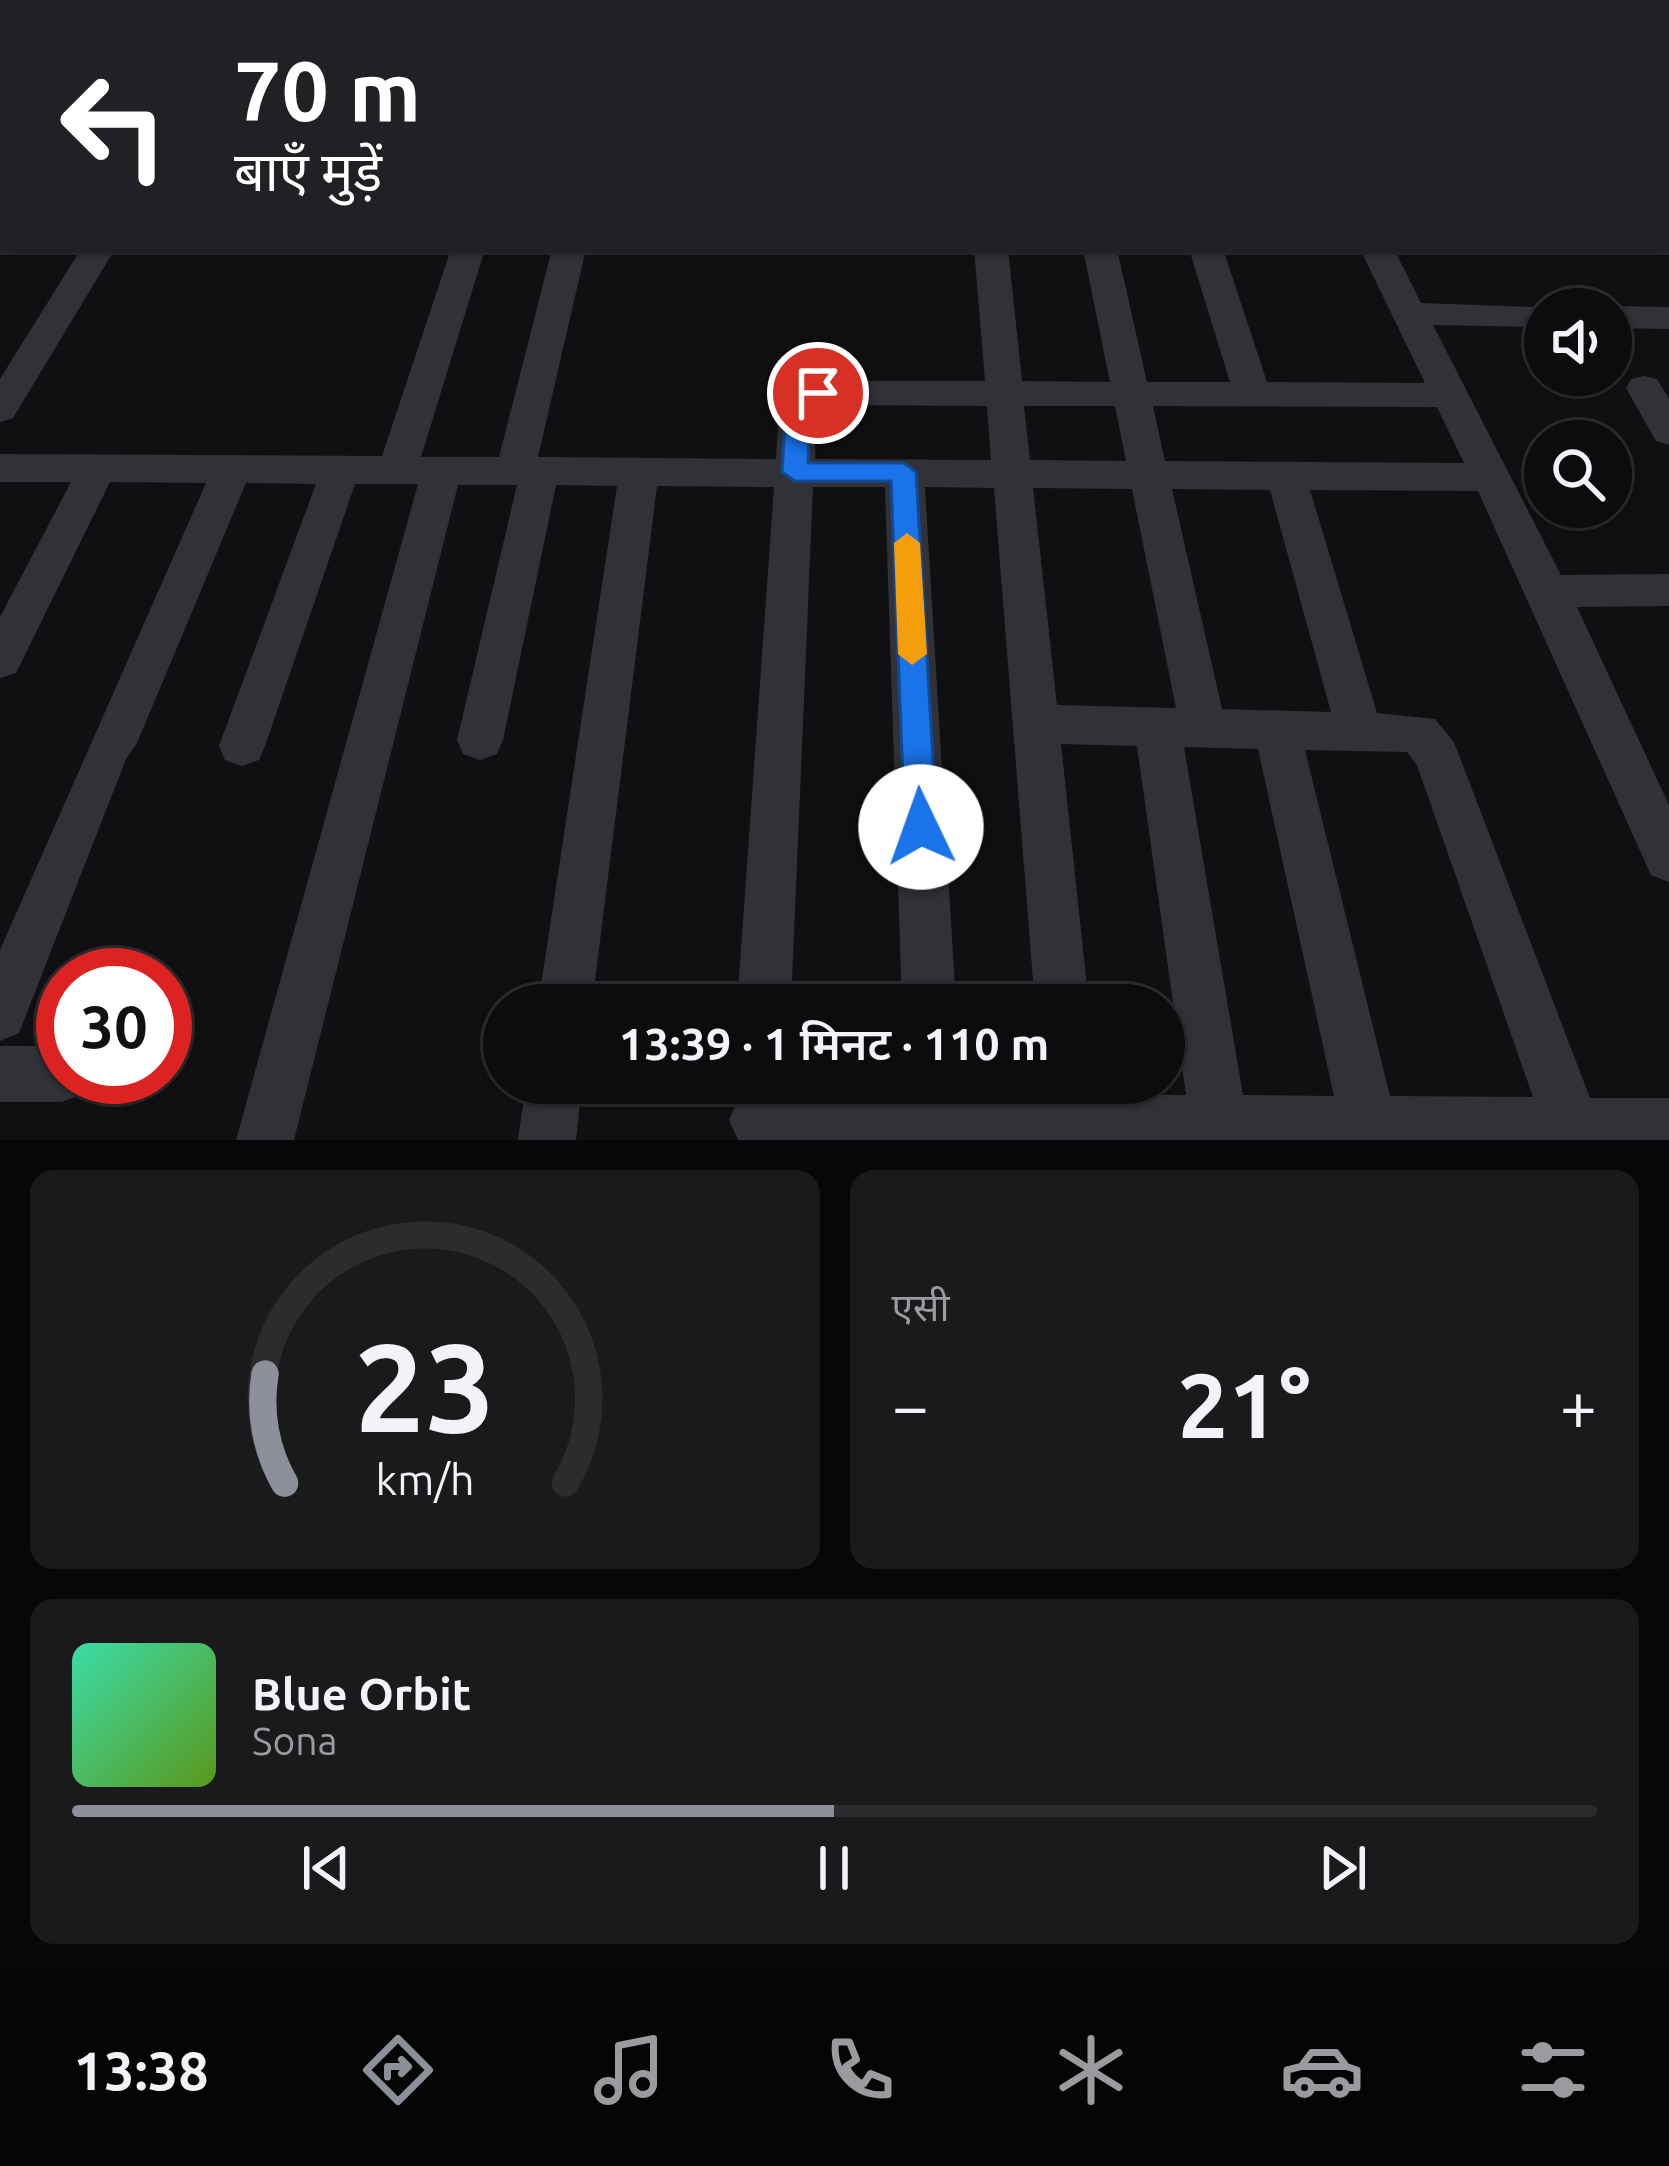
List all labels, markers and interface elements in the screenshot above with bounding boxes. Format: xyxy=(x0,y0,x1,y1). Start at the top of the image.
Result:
text: 70 m xyxy=(234,43,421,137)
icon: left xyxy=(36,48,192,204)
text: बाएँ मुड़ें xyxy=(234,141,382,201)
map controls xyxy=(1524,288,1632,528)
button: sound xyxy=(1524,288,1632,396)
pin xyxy=(767,342,869,444)
icon: arrive xyxy=(785,360,851,426)
button: search xyxy=(1524,420,1632,528)
position arrow xyxy=(858,764,984,890)
speed limit sign: 30 xyxy=(36,948,192,1104)
text: 13:39 · 1 मिनट · 110 m xyxy=(619,1018,1049,1069)
text: एसी xyxy=(892,1285,950,1328)
text: 23 xyxy=(354,1316,495,1456)
text: 21° xyxy=(1178,1354,1311,1455)
text: − xyxy=(892,1368,929,1442)
text: + xyxy=(1560,1368,1597,1442)
text: km/h xyxy=(375,1454,474,1502)
text: Blue Orbit xyxy=(252,1668,471,1719)
text: Sona xyxy=(252,1719,338,1762)
icon: previous xyxy=(293,1835,359,1901)
icon: pause xyxy=(801,1835,867,1901)
icon: next xyxy=(1310,1835,1376,1901)
icon: directions xyxy=(356,2028,440,2112)
icon: music xyxy=(587,2028,671,2112)
icon: phone xyxy=(818,2028,902,2112)
icon: climate xyxy=(1049,2028,1133,2112)
icon: car xyxy=(1280,2028,1364,2112)
icon: filters xyxy=(1511,2028,1595,2112)
text: 13:38 xyxy=(74,2040,209,2100)

